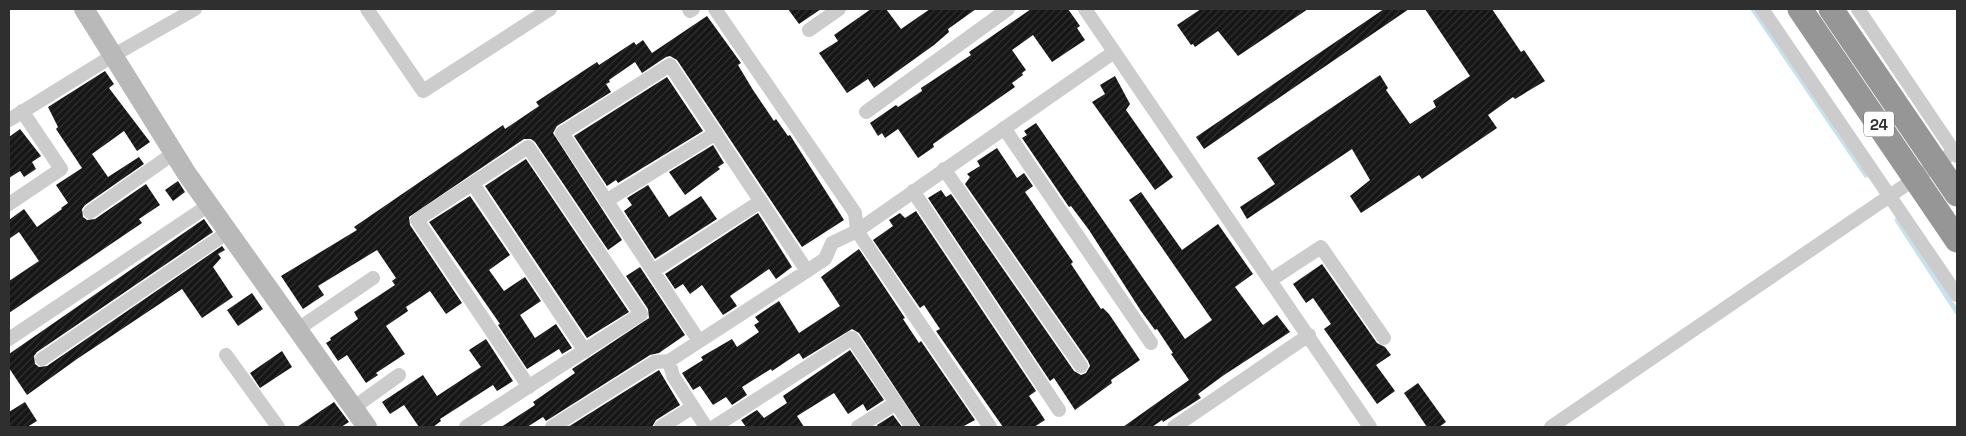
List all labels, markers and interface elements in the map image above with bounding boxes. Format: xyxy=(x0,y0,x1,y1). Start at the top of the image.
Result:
road number: 24 xyxy=(1864,112,1894,136)

